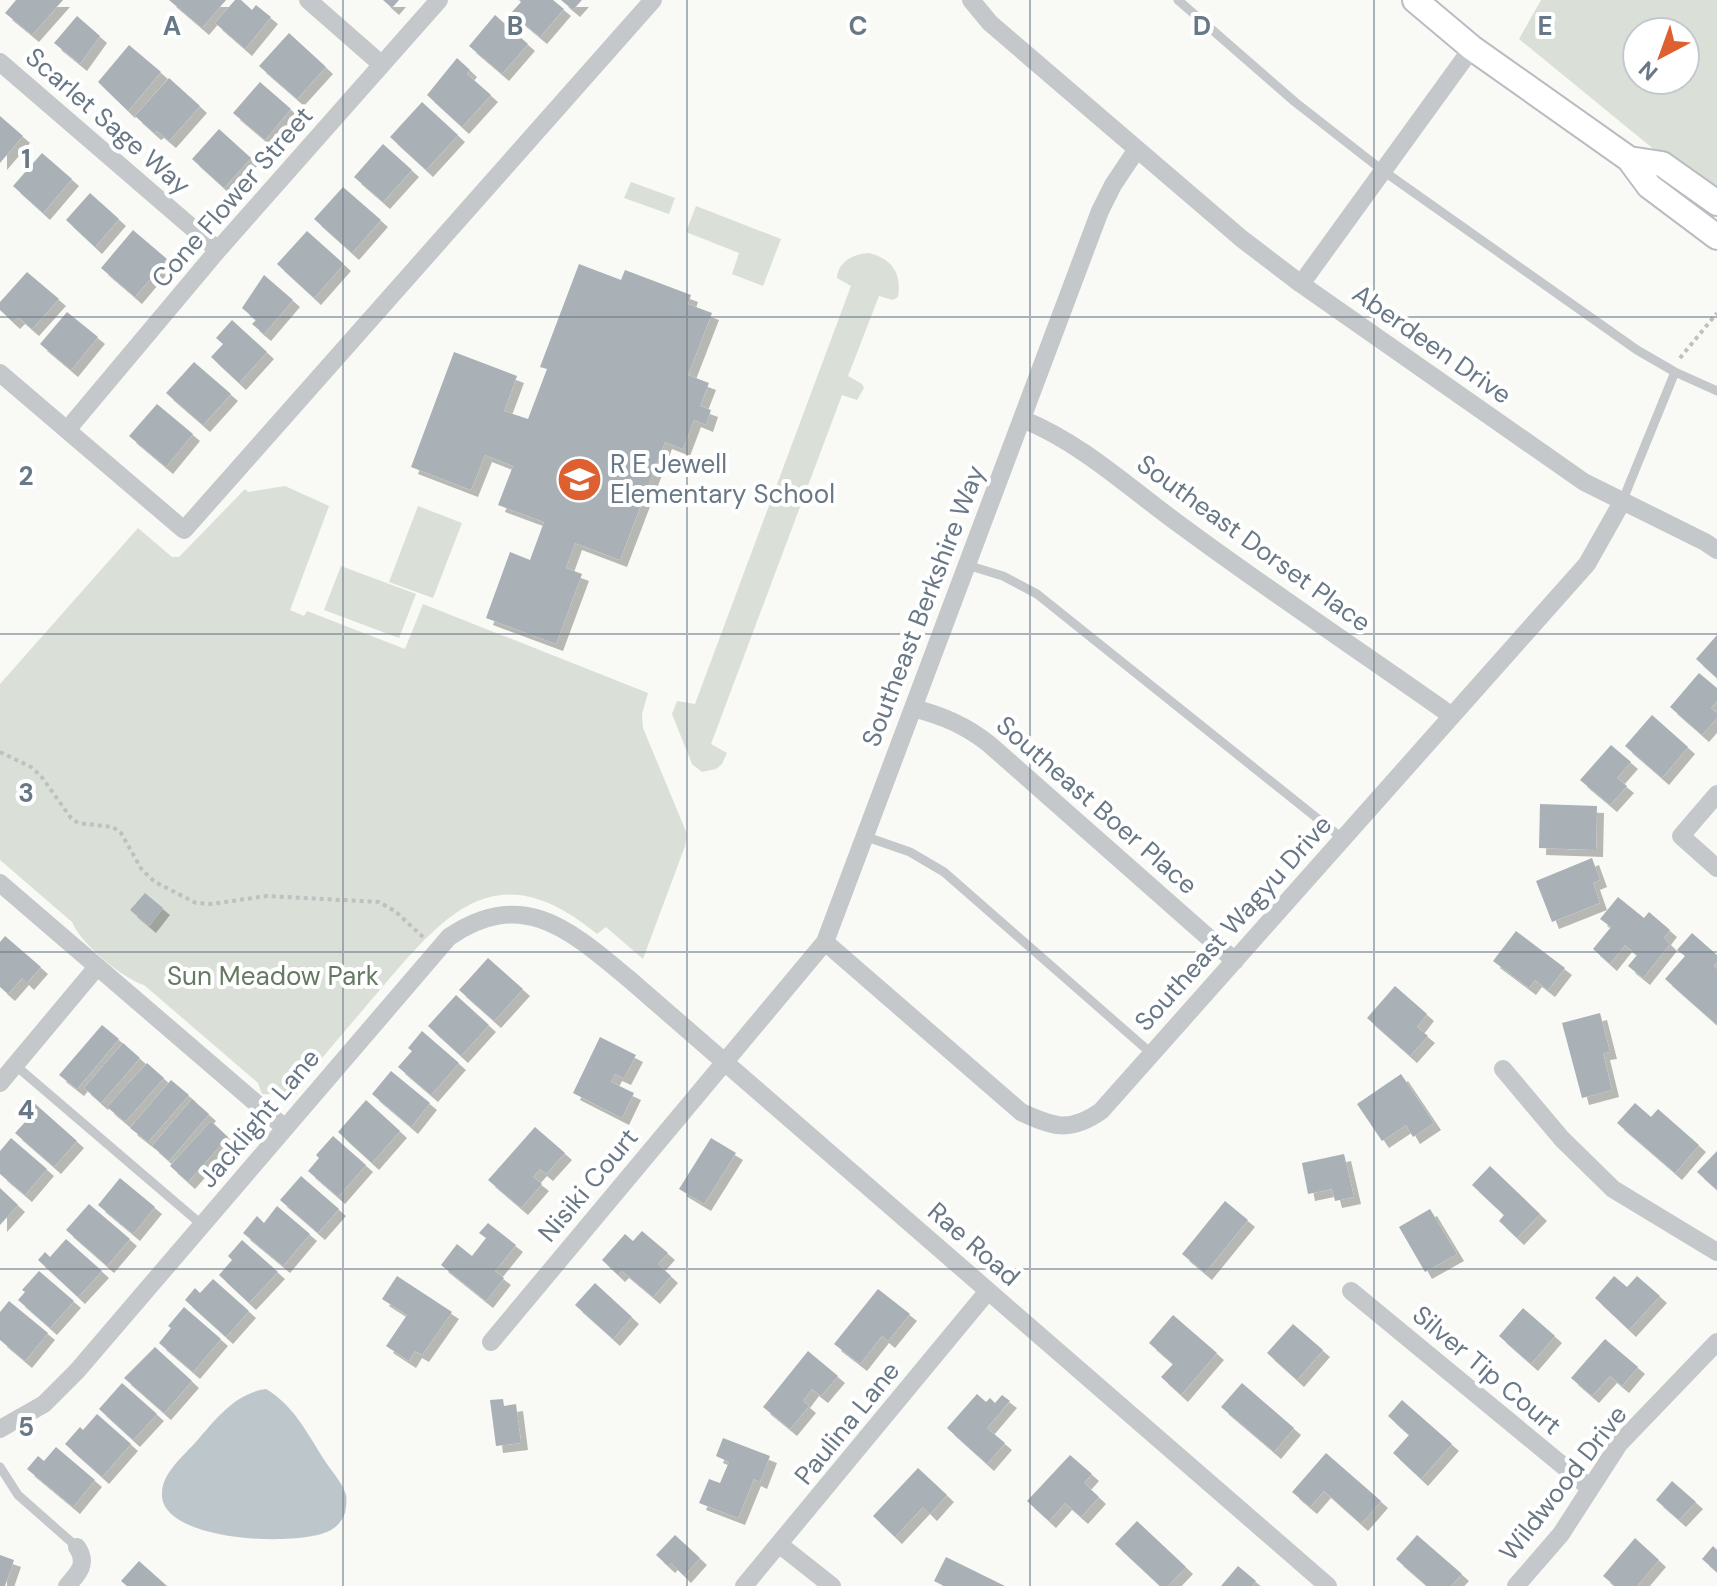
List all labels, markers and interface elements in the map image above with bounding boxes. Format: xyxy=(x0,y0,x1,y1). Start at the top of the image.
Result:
text: A xyxy=(163,9,181,43)
text: B xyxy=(507,9,523,43)
text: C xyxy=(848,9,868,43)
text: D xyxy=(1193,9,1211,43)
text: E xyxy=(1537,9,1553,43)
north arrow xyxy=(1621,16,1701,96)
street label: Scarlet Sage Way xyxy=(18,40,198,202)
text: N xyxy=(1633,55,1664,87)
street label: Cone Flower Street xyxy=(144,99,320,295)
text: 1 xyxy=(21,142,31,176)
street label: Aberdeen Drive xyxy=(1346,277,1518,411)
place label: R E Jewell Elementary School xyxy=(610,447,835,511)
street label: Southeast Dorset Place xyxy=(1130,447,1378,639)
school or university icon: R E Jewell Elementary School xyxy=(555,455,603,503)
text: 2 xyxy=(18,459,34,493)
street label: Southeast Berkshire Way xyxy=(854,461,992,751)
street label: Southeast Boer Place xyxy=(989,708,1205,902)
text: 3 xyxy=(18,776,34,810)
street label: Southeast Wagyu Drive xyxy=(1127,808,1339,1038)
park label: Sun Meadow Park xyxy=(167,959,379,993)
street label: Jacklight Lane xyxy=(191,1041,327,1195)
text: 4 xyxy=(18,1093,34,1127)
street label: Nisiki Court xyxy=(530,1121,646,1249)
street label: Rae Road xyxy=(921,1195,1027,1293)
street label: Silver Tip Court xyxy=(1405,1298,1569,1442)
street label: Paulina Lane xyxy=(787,1354,907,1492)
street label: Wildwood Drive xyxy=(1492,1398,1634,1568)
text: 5 xyxy=(18,1410,34,1444)

